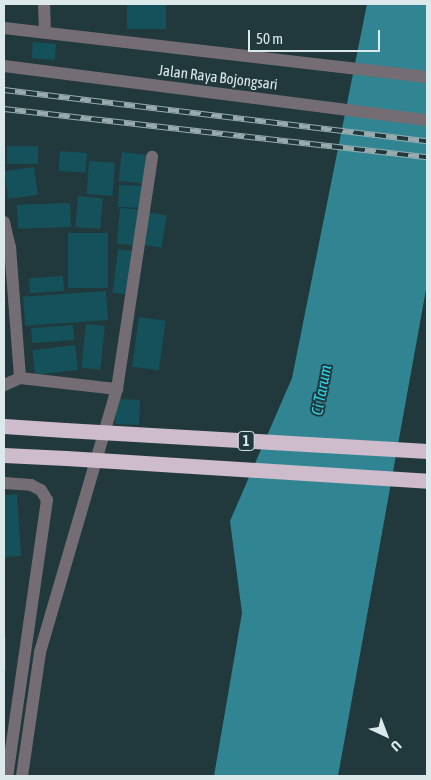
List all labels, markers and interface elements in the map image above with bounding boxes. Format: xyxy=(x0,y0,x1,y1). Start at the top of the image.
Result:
scale bar xyxy=(251,20,384,52)
text: 50 m xyxy=(256,30,283,47)
street label: Jalan Raya Bojongsari xyxy=(157,61,279,93)
water label: Ci Tarum xyxy=(307,363,335,417)
road number: 1 xyxy=(237,430,255,452)
north arrow xyxy=(361,710,411,760)
text: U xyxy=(388,737,405,755)

